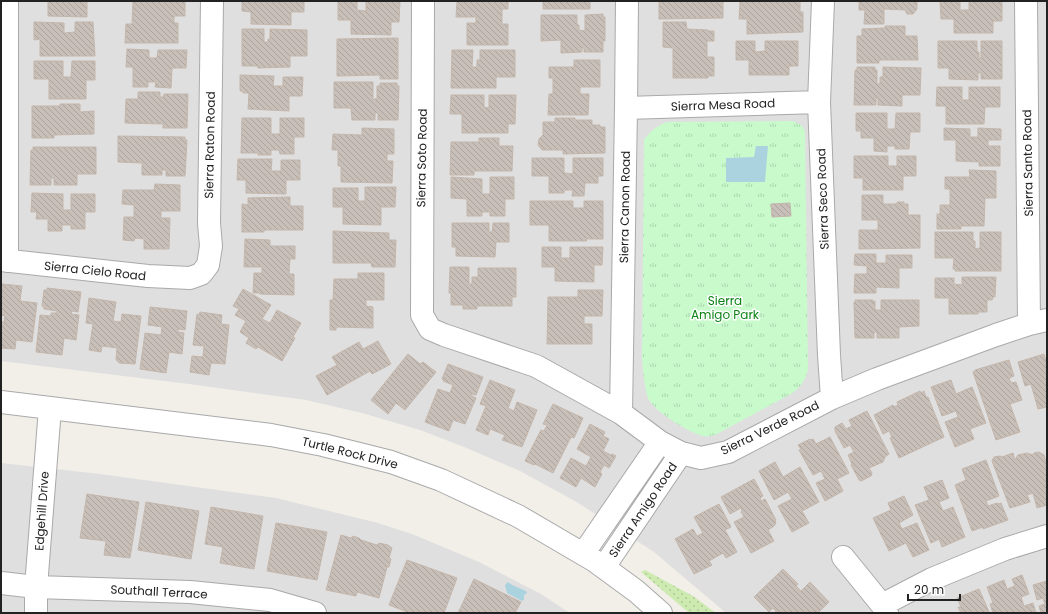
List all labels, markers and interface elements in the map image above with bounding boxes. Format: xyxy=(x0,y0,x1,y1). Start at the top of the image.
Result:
street label: Sierra Raton Road xyxy=(200,91,219,199)
street label: Sierra Mesa Road xyxy=(671,94,775,115)
street label: Sierra Soto Road xyxy=(412,108,431,208)
street label: Sierra Santo Road xyxy=(1018,109,1037,217)
street label: Sierra Seco Road xyxy=(812,148,833,250)
street label: Sierra Canon Road xyxy=(615,151,634,263)
street label: Sierra Cielo Road xyxy=(43,257,147,284)
park label: Sierra Amigo Park xyxy=(691,292,760,323)
street label: Sierra Verde Road xyxy=(718,396,822,459)
street label: Turtle Rock Drive xyxy=(300,432,400,473)
street label: Sierra Amigo Road xyxy=(604,459,681,561)
street label: Edgehill Drive xyxy=(30,471,53,551)
scale bar xyxy=(908,576,960,602)
street label: Southall Terrace xyxy=(110,580,208,603)
text: 20 m xyxy=(914,581,944,598)

